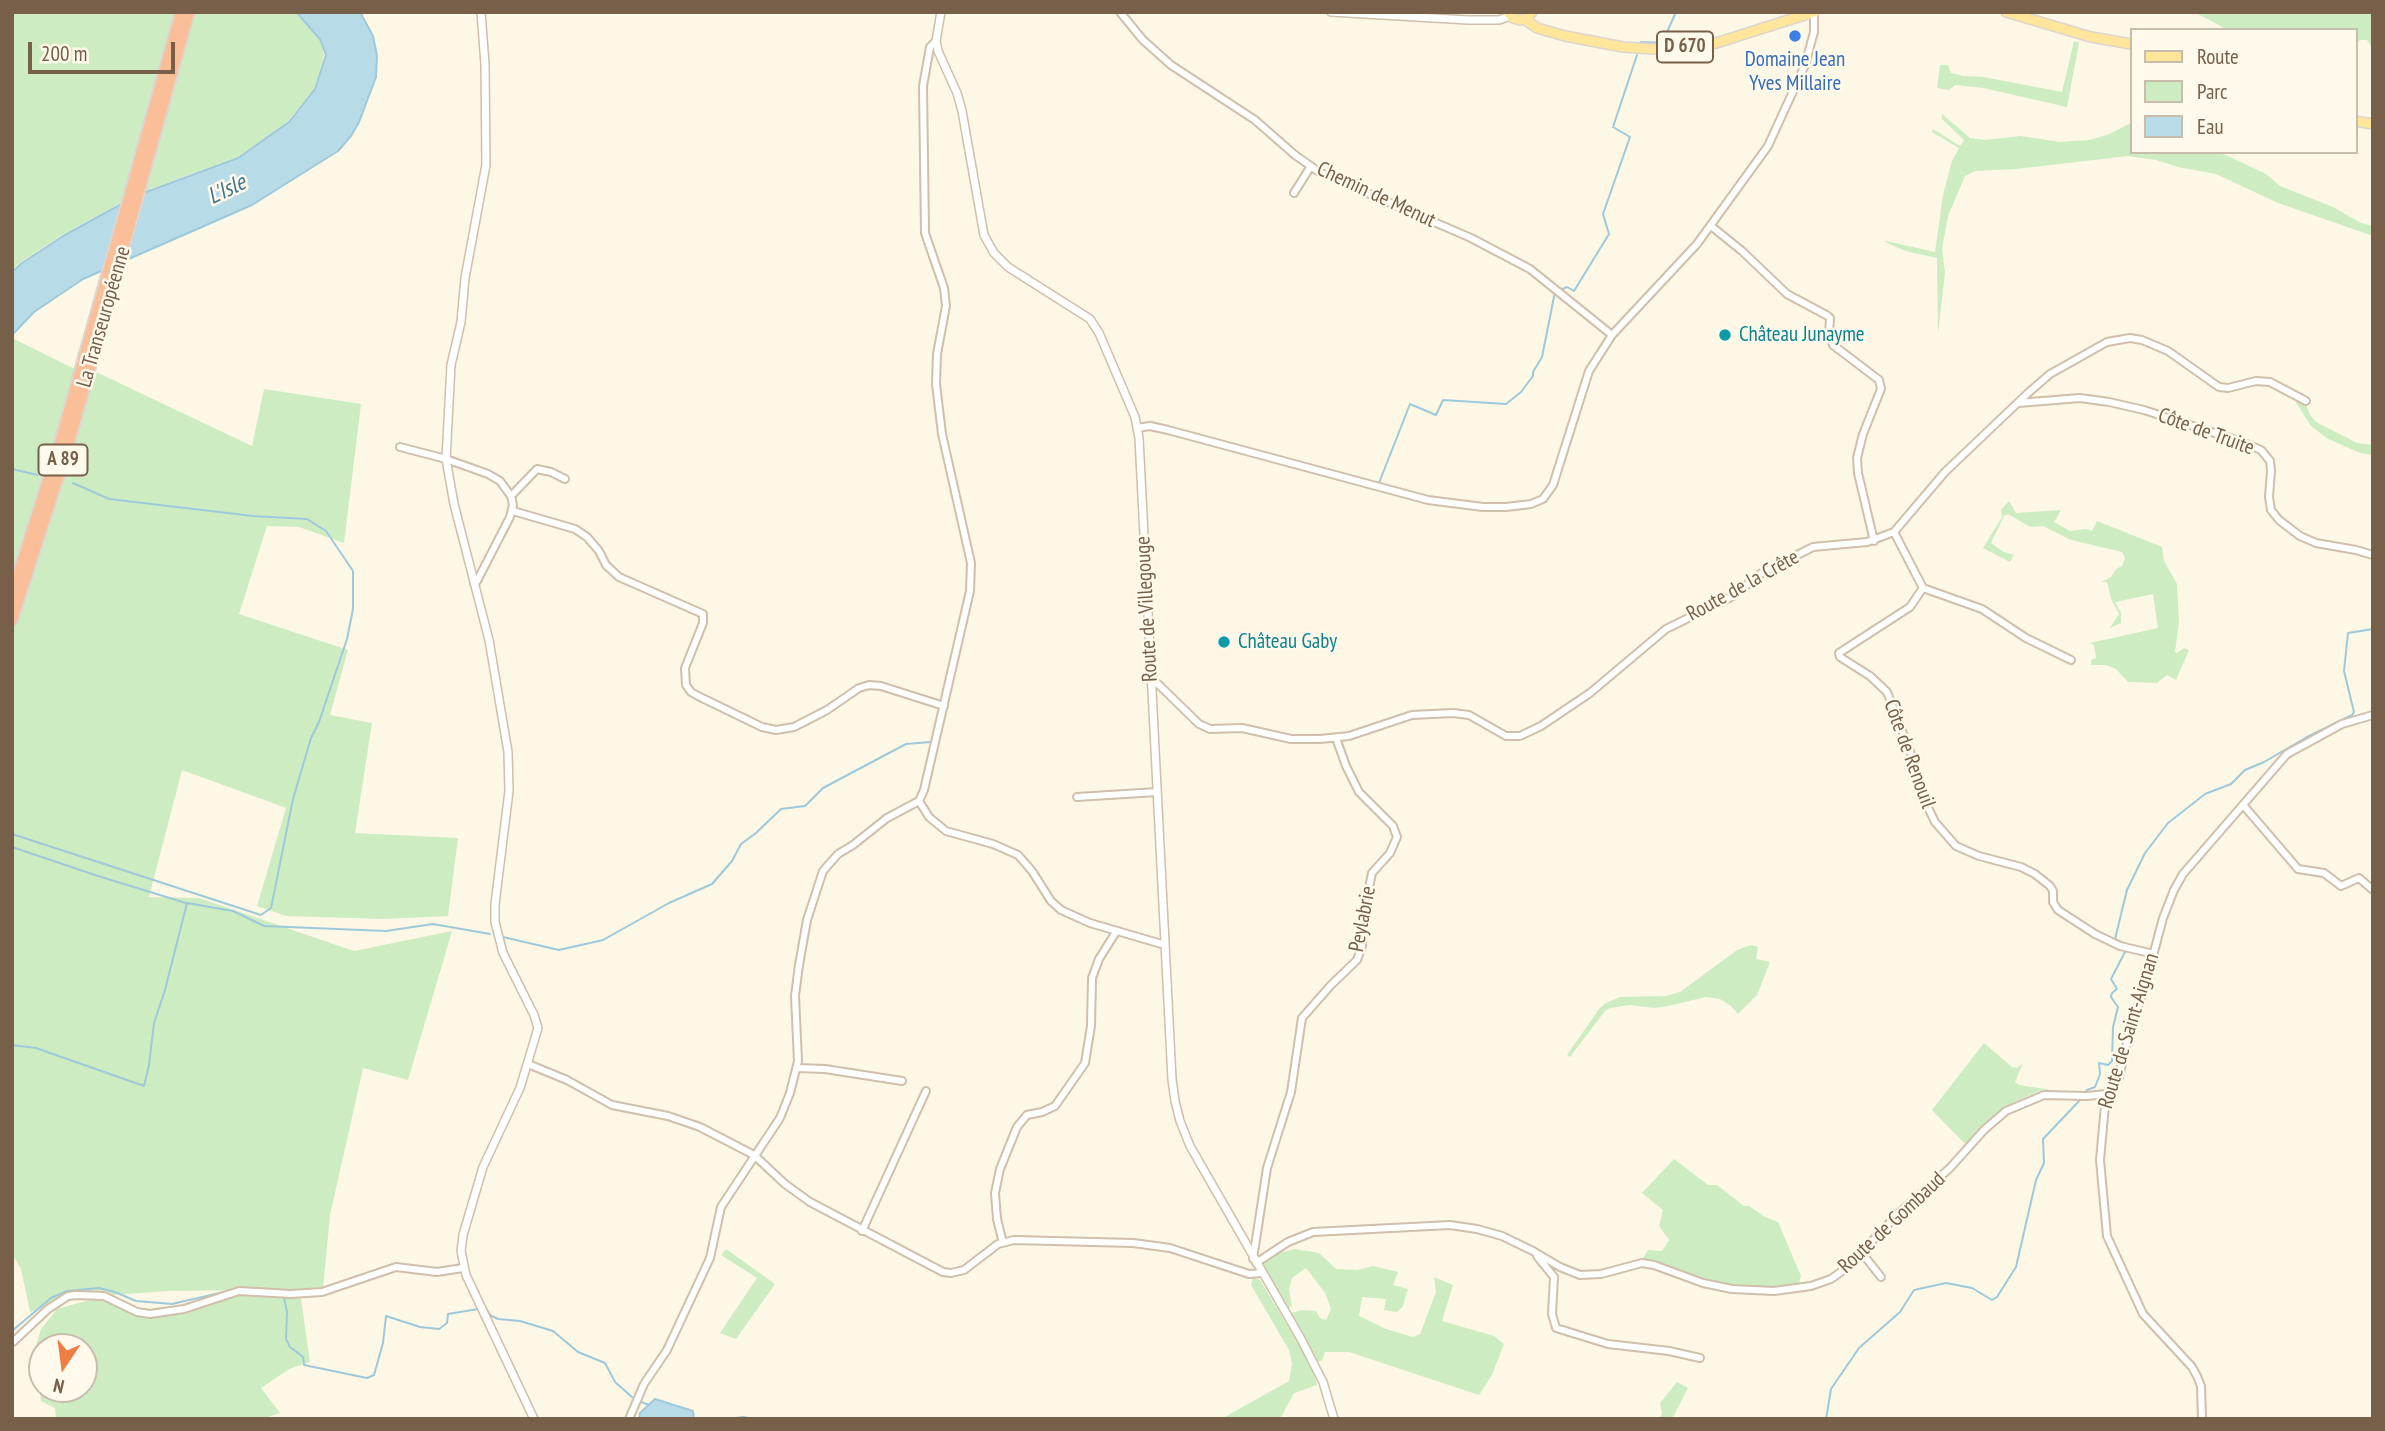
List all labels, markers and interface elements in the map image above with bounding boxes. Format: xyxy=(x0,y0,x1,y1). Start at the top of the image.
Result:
scale bar xyxy=(32,28,178,72)
marker: Domaine Jean Yves Millaire xyxy=(1787,28,1803,44)
legend xyxy=(2130,28,2357,154)
road number: D 670 xyxy=(1657,32,1713,62)
text: 200 m xyxy=(41,40,87,67)
text: Route xyxy=(2197,43,2239,70)
place label: Domaine Jean Yves Millaire xyxy=(1745,47,1845,97)
text: Parc xyxy=(2197,78,2228,105)
text: Eau xyxy=(2197,113,2224,140)
street label: Chemin de Menut xyxy=(1313,157,1439,233)
water label: L'Isle xyxy=(203,169,251,211)
street label: La Transeuropéenne xyxy=(72,244,136,390)
place label: Château Junayme xyxy=(1739,322,1865,348)
marker: Château Junayme xyxy=(1717,327,1733,343)
street label: Côte de Truite xyxy=(2155,403,2257,461)
road number: A 89 xyxy=(38,444,88,475)
street label: Route de Villegouge xyxy=(1131,535,1163,683)
street label: Route de la Crête xyxy=(1683,545,1803,627)
place label: Château Gaby xyxy=(1238,629,1337,655)
marker: Château Gaby xyxy=(1216,634,1232,650)
street label: Côte de Renouil xyxy=(1878,696,1940,812)
street label: Peylabrie xyxy=(1344,884,1382,954)
street label: Route de Saint-Aignan xyxy=(2093,950,2165,1112)
street label: Route de Gombaud xyxy=(1833,1167,1951,1279)
north arrow xyxy=(28,1333,98,1403)
text: N xyxy=(51,1374,66,1399)

